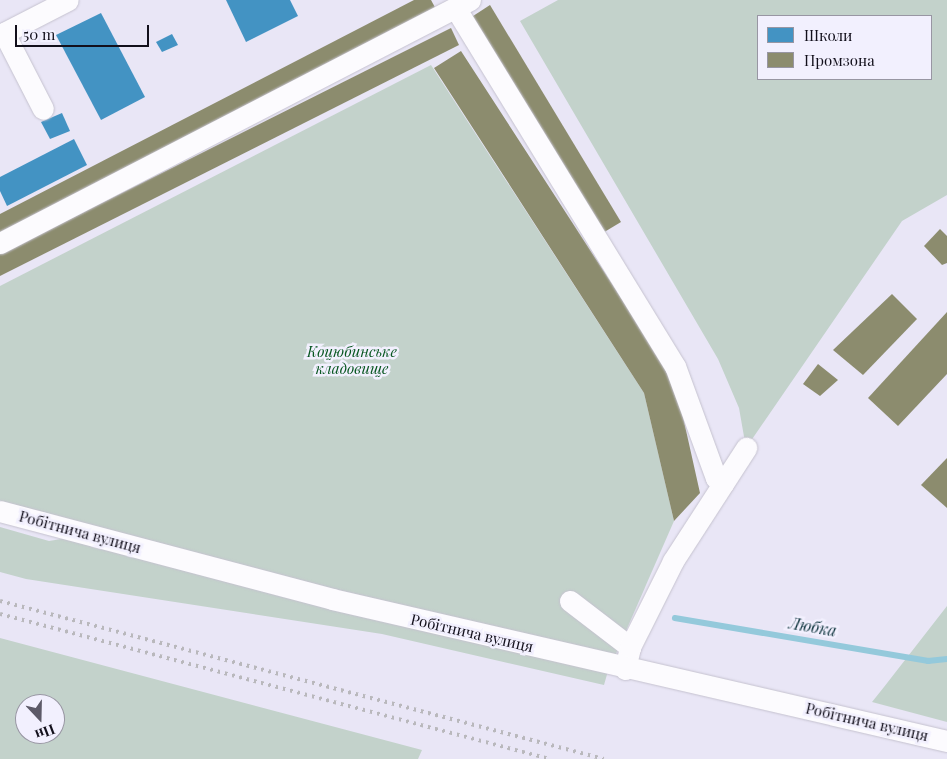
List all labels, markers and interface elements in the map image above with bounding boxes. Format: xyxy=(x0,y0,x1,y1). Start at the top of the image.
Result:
scale bar xyxy=(18,15,151,47)
legend xyxy=(757,15,932,80)
text: 50 m xyxy=(23,24,55,44)
text: Школи xyxy=(804,25,852,45)
text: Промзона xyxy=(804,50,875,70)
park label: Коцюбинське кладовище xyxy=(307,342,397,377)
street label: Робітнича вулиця xyxy=(17,507,143,557)
street label: Робітнича вулиця xyxy=(409,610,535,656)
water label: Любка xyxy=(788,613,838,641)
north arrow xyxy=(15,694,65,744)
street label: Робітнича вулиця xyxy=(804,699,930,745)
text: Пн xyxy=(32,720,58,745)

